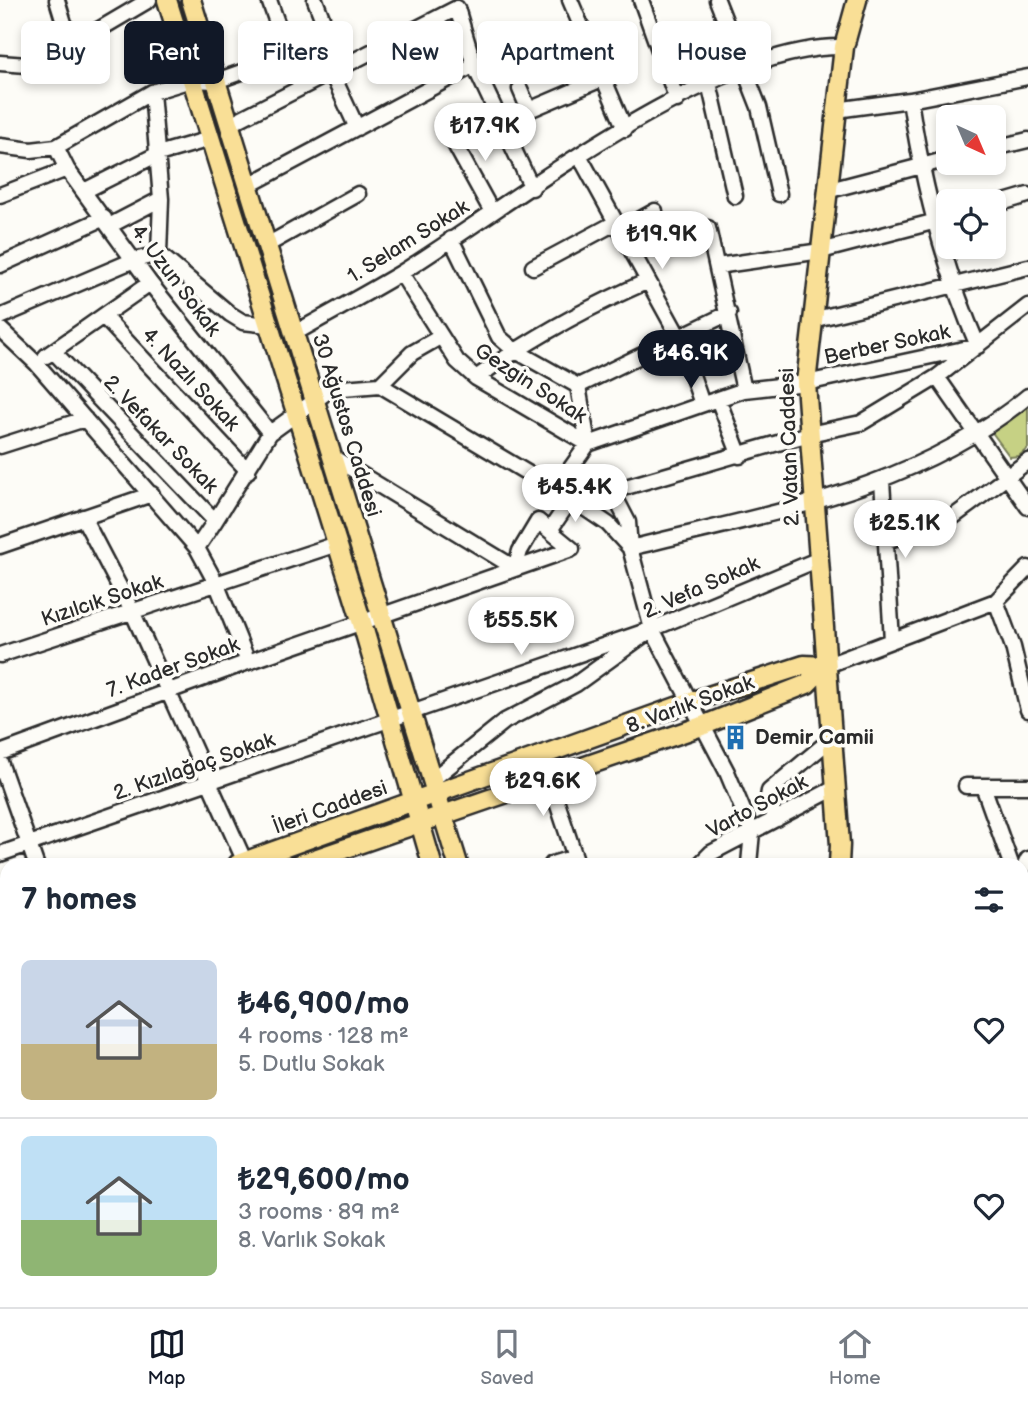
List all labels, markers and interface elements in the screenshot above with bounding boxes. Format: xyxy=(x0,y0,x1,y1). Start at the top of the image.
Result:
chip: Buy xyxy=(21,21,110,84)
chip: Rent xyxy=(124,21,224,84)
chip: Filters xyxy=(238,21,353,84)
chip: New xyxy=(367,21,463,84)
chip: Apartment xyxy=(477,21,638,84)
chip: House xyxy=(652,21,771,84)
pin: ₺17.9K xyxy=(428,104,542,163)
north arrow xyxy=(936,105,1006,175)
map controls xyxy=(936,105,1006,259)
text: ₺17.9K xyxy=(450,112,520,140)
button: locate xyxy=(936,189,1006,259)
street label: 1. Selam Sokak xyxy=(343,194,474,289)
pin: ₺19.9K xyxy=(605,212,719,271)
street label: 4. Uzun Sokak xyxy=(125,219,226,342)
text: ₺19.9K xyxy=(627,220,697,248)
street label: Berber Sokak xyxy=(822,319,953,370)
street label: 4. Nazlı Sokak xyxy=(136,323,245,437)
pin: ₺46.9K xyxy=(634,330,748,390)
street label: 30 Ağustos Caddesi xyxy=(307,331,386,520)
street label: Gezgin Sokak xyxy=(470,338,592,429)
text: ₺46.9K xyxy=(654,339,728,367)
street label: 2. Vatan Caddesi xyxy=(774,367,805,527)
street label: 2. Vefakar Sokak xyxy=(98,370,224,499)
pin: ₺45.4K xyxy=(518,464,632,524)
text: ₺45.4K xyxy=(538,473,612,501)
pin: ₺25.1K xyxy=(848,500,962,560)
text: ₺25.1K xyxy=(870,509,940,537)
street label: 2. Vefa Sokak xyxy=(639,550,764,624)
street label: Kızılcık Sokak xyxy=(38,569,167,632)
pin: ₺55.5K xyxy=(464,598,578,657)
text: ₺55.5K xyxy=(484,606,558,634)
street label: 7. Kader Sokak xyxy=(103,632,244,703)
street label: 8. Varlık Sokak xyxy=(623,670,758,739)
building icon: Demir Camii xyxy=(721,723,749,751)
place label: Demir Camii xyxy=(755,725,874,750)
street label: 2. Kızılağaç Sokak xyxy=(110,727,279,806)
pin: ₺29.6K xyxy=(486,758,600,818)
text: ₺29.6K xyxy=(505,767,581,795)
street label: Varto Sokak xyxy=(702,769,813,843)
street label: İleri Caddesi xyxy=(270,775,391,840)
icon: filters xyxy=(970,881,1008,919)
text: 7 homes xyxy=(21,882,137,918)
text: ₺46,900/mo xyxy=(238,986,409,1022)
icon: home xyxy=(77,988,161,1072)
icon: heart xyxy=(970,1011,1008,1049)
text: 4 rooms · 128 m² xyxy=(238,1022,409,1050)
text: 5. Dutlu Sokak xyxy=(238,1050,384,1078)
text: ₺29,600/mo xyxy=(238,1162,410,1198)
icon: home xyxy=(77,1164,161,1248)
icon: heart xyxy=(970,1187,1008,1225)
text: 3 rooms · 89 m² xyxy=(238,1198,400,1226)
text: 8. Varlık Sokak xyxy=(238,1226,385,1254)
tab: Map xyxy=(147,1325,186,1390)
tab: Saved xyxy=(481,1325,534,1390)
tab: Home xyxy=(829,1325,881,1390)

